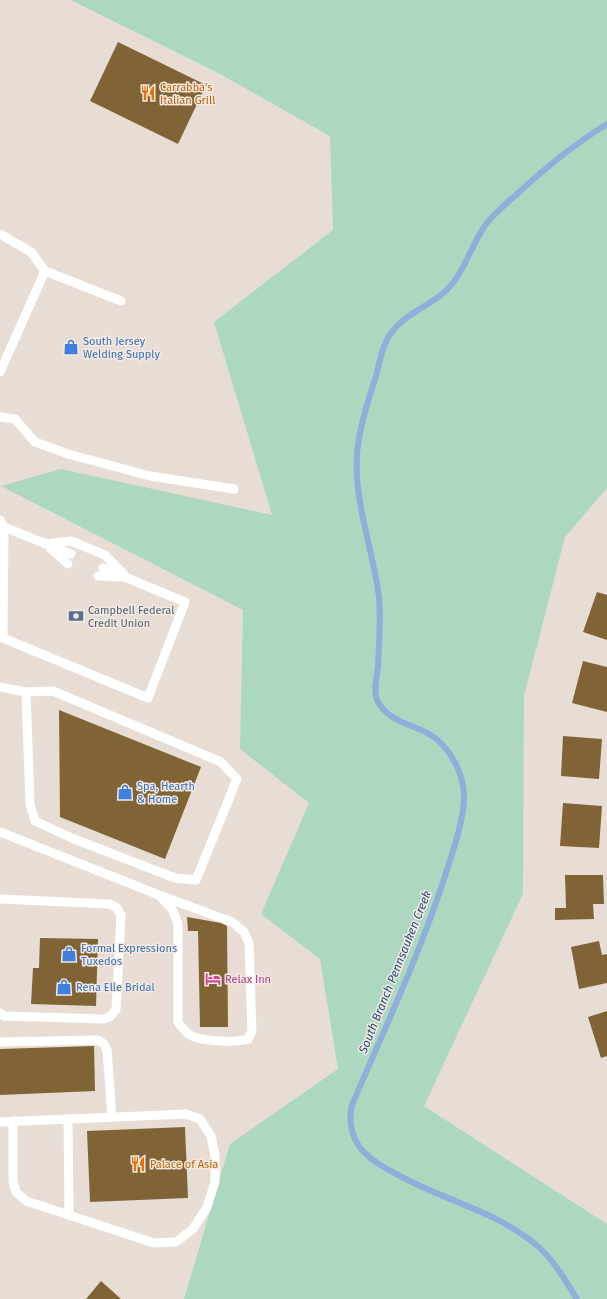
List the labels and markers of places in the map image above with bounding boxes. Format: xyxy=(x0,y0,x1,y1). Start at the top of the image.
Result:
place label: Carrabba's Italian Grill xyxy=(160,81,215,107)
restaurant icon: Carrabba's Italian Grill xyxy=(139,84,157,102)
place label: South Jersey Welding Supply xyxy=(83,335,160,361)
shop icon: South Jersey Welding Supply xyxy=(62,338,80,356)
place label: Campbell Federal Credit Union xyxy=(88,604,174,630)
bank icon: Campbell Federal Credit Union xyxy=(67,607,85,625)
place label: Spa, Hearth & Home xyxy=(137,780,195,806)
shop icon: Spa, Hearth & Home xyxy=(116,783,134,801)
place label: Formal Expressions Tuxedos xyxy=(81,942,177,968)
shop icon: Formal Expressions Tuxedos xyxy=(60,945,78,963)
hotel icon: Relax Inn xyxy=(204,970,222,988)
place label: Relax Inn xyxy=(225,973,271,986)
shop icon: Rena Elle Bridal xyxy=(55,978,73,996)
place label: Rena Elle Bridal xyxy=(76,981,155,994)
restaurant icon: Palace of Asia xyxy=(129,1155,147,1173)
place label: Palace of Asia xyxy=(150,1158,218,1171)

